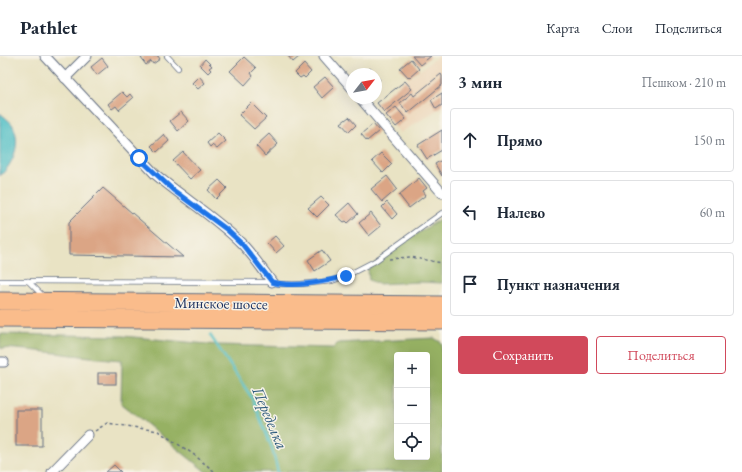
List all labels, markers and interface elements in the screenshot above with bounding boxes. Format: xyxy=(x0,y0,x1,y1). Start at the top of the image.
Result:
text: Pathlet xyxy=(20,15,77,40)
text: Карта xyxy=(546,19,580,37)
text: Слои xyxy=(602,19,633,37)
text: Поделиться xyxy=(655,19,722,37)
north arrow xyxy=(346,68,382,104)
text: 3 мин xyxy=(458,71,502,93)
text: Пешком · 210 m xyxy=(642,74,726,91)
icon: ahead xyxy=(459,129,481,151)
text: Прямо xyxy=(497,131,542,150)
text: 150 m xyxy=(694,132,725,149)
route start xyxy=(130,149,148,167)
icon: left xyxy=(459,201,481,223)
text: Налево xyxy=(497,203,545,222)
text: 60 m xyxy=(700,204,725,221)
route end xyxy=(337,267,355,285)
icon: arrive xyxy=(459,273,481,295)
text: Пункт назначения xyxy=(497,275,620,294)
street label: Минское шоссе xyxy=(174,293,268,313)
button: Сохранить xyxy=(458,336,588,374)
button: Поделиться xyxy=(596,336,726,374)
map controls xyxy=(394,352,430,460)
button: + xyxy=(394,352,430,388)
water label: Переделка xyxy=(247,383,292,452)
button: − xyxy=(394,388,430,424)
button: locate xyxy=(394,424,430,460)

